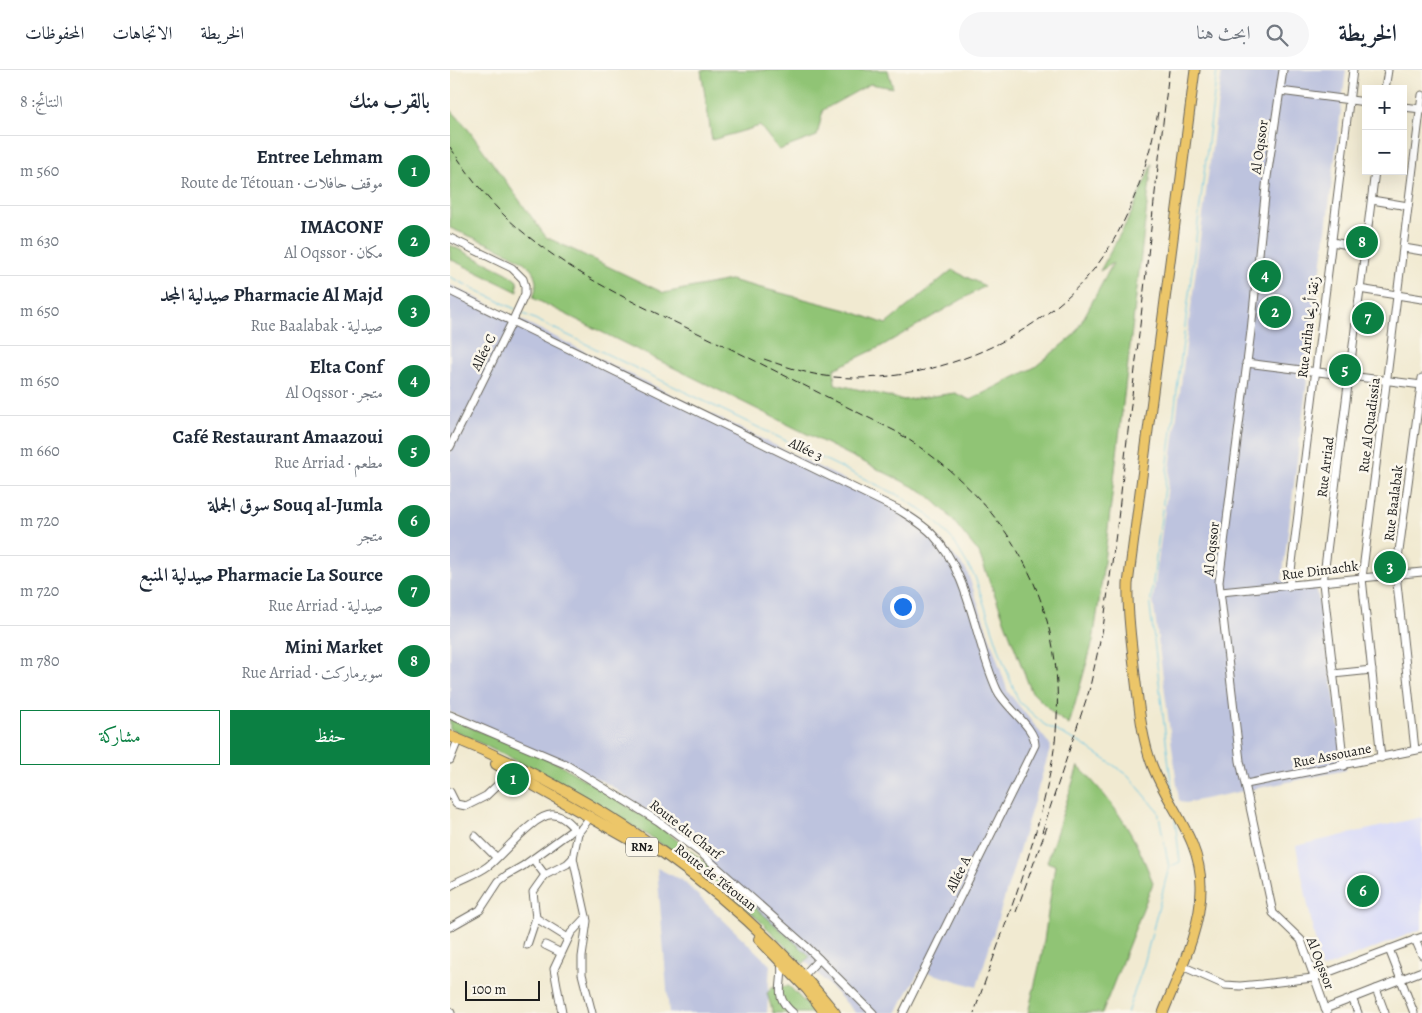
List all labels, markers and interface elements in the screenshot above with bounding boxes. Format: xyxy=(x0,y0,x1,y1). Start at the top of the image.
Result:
search box xyxy=(959,12,1309,57)
text: الخريطة xyxy=(1339,17,1397,49)
text: ابحث هنا xyxy=(1196,20,1251,46)
text: المحفوظات xyxy=(25,21,84,45)
text: الاتجاهات xyxy=(112,21,172,45)
text: الخريطة xyxy=(200,21,244,45)
icon: search xyxy=(1263,21,1291,49)
map controls xyxy=(1362,85,1407,175)
button: + xyxy=(1362,85,1407,130)
text: بالقرب منك xyxy=(349,87,430,115)
text: النتائج: 8 xyxy=(20,91,63,113)
street label: Al Oqssor xyxy=(1246,118,1273,176)
button: − xyxy=(1362,130,1407,175)
text: Entree Lehmam xyxy=(257,144,383,170)
text: 560 m xyxy=(20,160,59,182)
text: 1 xyxy=(411,160,417,182)
text: موقف حافلات · Route de Tétouan xyxy=(180,172,383,194)
text: IMACONF xyxy=(300,214,383,240)
pin: 8 xyxy=(1346,223,1378,261)
text: 630 m xyxy=(20,230,59,252)
text: 2 xyxy=(410,230,418,252)
text: مكان · Al Oqssor xyxy=(284,242,383,264)
pin: 4 xyxy=(1249,257,1281,295)
street label: Rue Ariha زنقة أريحا xyxy=(1292,275,1324,379)
text: Pharmacie Al Majd صيدلية المجد xyxy=(160,282,383,308)
pin: 2 xyxy=(1259,293,1291,331)
pin: 7 xyxy=(1352,299,1384,337)
text: 650 m xyxy=(20,300,59,322)
text: 3 xyxy=(411,300,417,322)
text: صيدلية · Rue Baalabak xyxy=(250,315,383,337)
street label: Allée C xyxy=(466,330,501,375)
pin: 5 xyxy=(1329,351,1361,389)
text: Elta Conf xyxy=(309,354,383,380)
text: 650 m xyxy=(20,370,59,392)
text: 4 xyxy=(410,370,418,392)
street label: Rue Al Quadissia xyxy=(1354,376,1385,474)
text: متجر · Al Oqssor xyxy=(286,382,383,404)
text: Café Restaurant Amaazoui xyxy=(172,424,383,450)
street label: Allée 3 xyxy=(785,433,826,466)
street label: Rue Arriad xyxy=(1312,435,1339,499)
text: 660 m xyxy=(20,440,60,462)
text: 5 xyxy=(411,440,417,462)
text: مطعم · Rue Arriad xyxy=(274,452,383,474)
street label: Rue Baalabak xyxy=(1379,464,1408,542)
text: Souq al-Jumla سوق الجملة xyxy=(208,492,383,518)
text: 720 m xyxy=(20,510,59,532)
text: 6 xyxy=(410,510,418,532)
street label: Al Oqssor xyxy=(1199,520,1224,578)
text: متجر xyxy=(358,525,383,547)
pin: 3 xyxy=(1374,548,1406,586)
street label: Rue Dimachk xyxy=(1281,556,1360,585)
text: Pharmacie La Source صيدلية المنبع xyxy=(139,562,383,588)
text: 720 m xyxy=(20,580,59,602)
text: 7 xyxy=(411,580,417,602)
your location xyxy=(890,594,916,620)
text: صيدلية · Rue Arriad xyxy=(268,595,383,617)
text: Mini Market xyxy=(285,634,383,660)
text: 780 m xyxy=(20,650,60,672)
text: 8 xyxy=(410,650,418,672)
text: سوبرماركت · Rue Arriad xyxy=(241,662,383,684)
button: مشاركة xyxy=(20,710,220,765)
button: حفظ xyxy=(230,710,430,765)
street label: Rue Assouane xyxy=(1291,739,1373,772)
pin: 1 xyxy=(497,760,529,798)
street label: Route du Charf xyxy=(646,795,728,865)
road number: RN2 xyxy=(626,838,658,856)
street label: Route de Tétouan xyxy=(671,839,761,916)
street label: Allée A xyxy=(941,852,976,896)
pin: 6 xyxy=(1347,872,1379,910)
street label: Al Oqssor xyxy=(1302,933,1339,993)
scale bar xyxy=(465,978,540,1001)
text: 100 m xyxy=(472,980,506,999)

